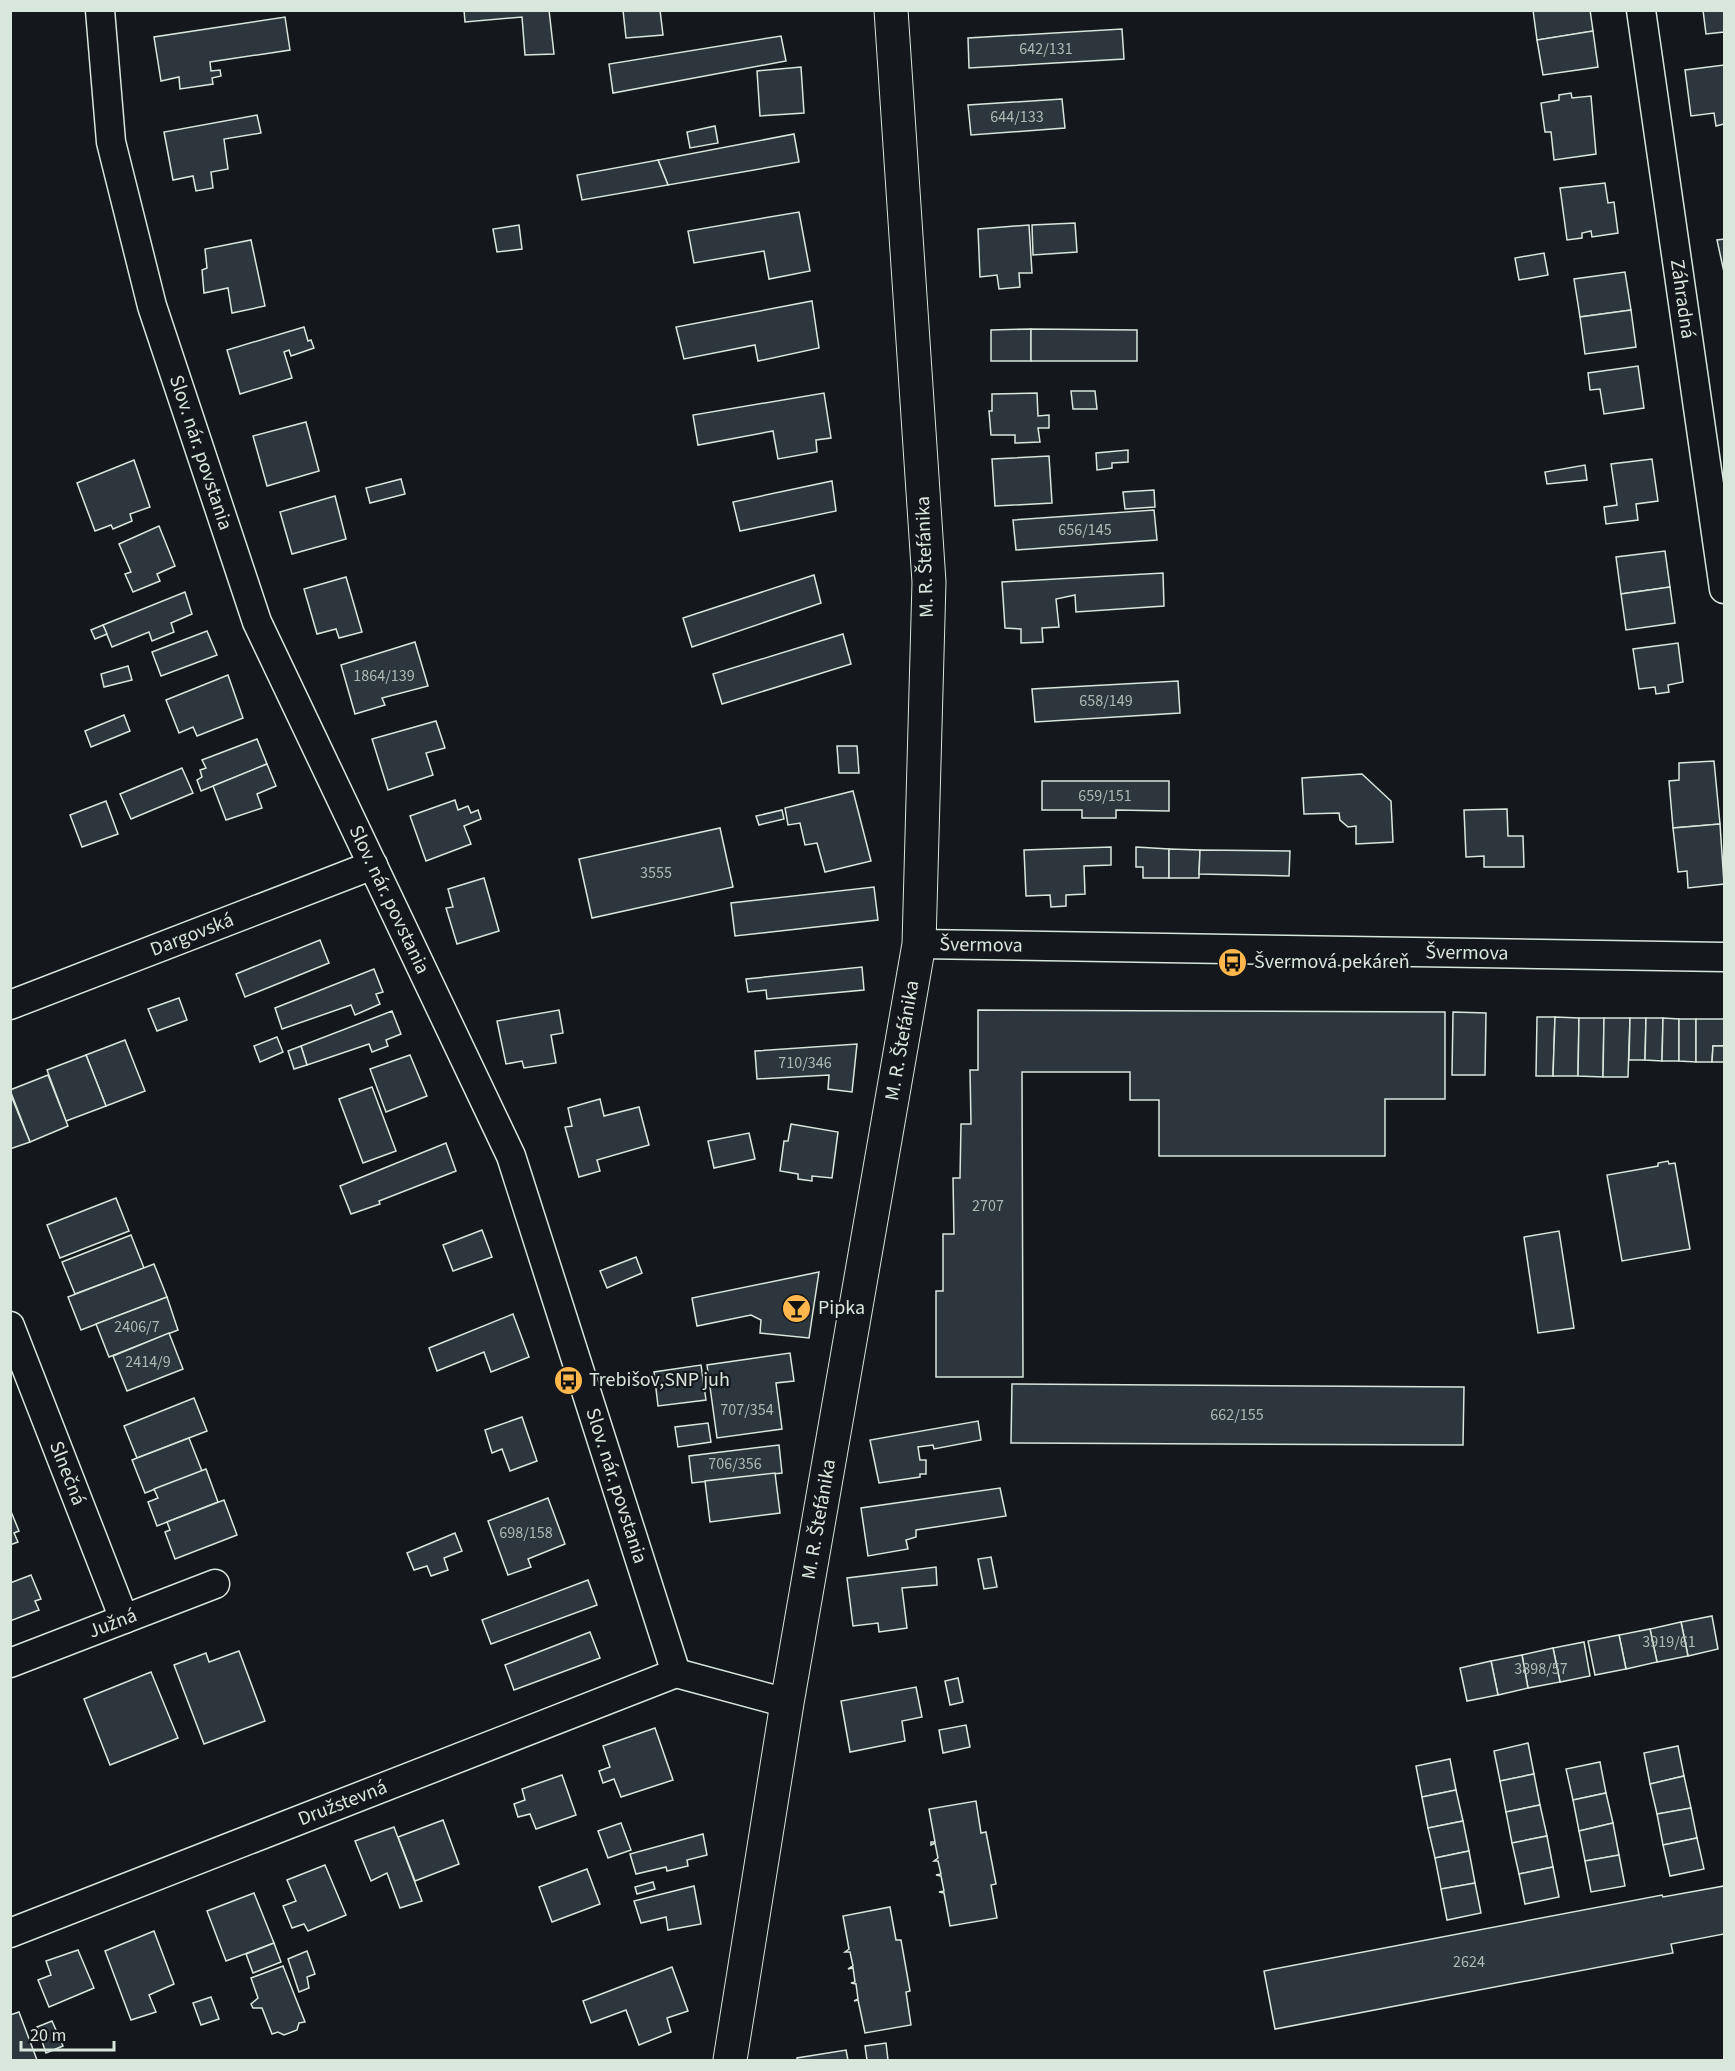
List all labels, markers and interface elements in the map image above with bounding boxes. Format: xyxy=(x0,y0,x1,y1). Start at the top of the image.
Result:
house number: 642/131 xyxy=(1019,38,1073,60)
house number: 644/133 xyxy=(990,106,1044,128)
street label: Záhradná xyxy=(1663,257,1702,341)
street label: Slov. nár. povstania xyxy=(162,371,239,534)
street label: M. R. Štefánika xyxy=(909,496,941,618)
house number: 656/145 xyxy=(1058,519,1112,541)
house number: 1864/139 xyxy=(353,665,415,687)
house number: 658/149 xyxy=(1079,690,1133,712)
house number: 659/151 xyxy=(1078,785,1132,807)
street label: Slov. nár. povstania xyxy=(342,821,436,979)
house number: 3555 xyxy=(640,862,672,884)
street label: Dargovská xyxy=(146,906,238,964)
street label: Švermova xyxy=(939,930,1023,960)
street label: Švermova xyxy=(1425,938,1509,968)
bus stop icon: Švermová pekáreň xyxy=(1217,946,1249,978)
place label: Švermová pekáreň xyxy=(1254,948,1410,976)
street label: M. R. Štefánika xyxy=(878,978,926,1103)
house number: 710/346 xyxy=(778,1052,832,1074)
house number: 2707 xyxy=(972,1195,1004,1217)
bar icon: Pipka xyxy=(781,1292,813,1324)
place label: Pipka xyxy=(818,1294,865,1322)
house number: 2406/7 xyxy=(114,1316,160,1338)
house number: 2414/9 xyxy=(125,1351,171,1373)
bus stop icon: Trebišov,SNP juh xyxy=(552,1364,584,1396)
place label: Trebišov,SNP juh xyxy=(589,1366,730,1394)
house number: 707/354 xyxy=(720,1399,774,1421)
house number: 662/155 xyxy=(1210,1404,1264,1426)
street label: Slov. nár. povstania xyxy=(578,1405,654,1567)
street label: Slnečná xyxy=(42,1437,92,1509)
house number: 706/356 xyxy=(708,1453,762,1475)
street label: M. R. Štefánika xyxy=(795,1457,843,1582)
house number: 698/158 xyxy=(499,1522,553,1544)
street label: Južná xyxy=(84,1601,141,1646)
house number: 3919/61 xyxy=(1642,1631,1696,1653)
house number: 3898/57 xyxy=(1514,1658,1568,1680)
street label: Družstevná xyxy=(294,1773,391,1833)
house number: 2624 xyxy=(1453,1951,1485,1973)
scale bar xyxy=(21,2014,114,2052)
text: 20 m xyxy=(30,2023,66,2048)

